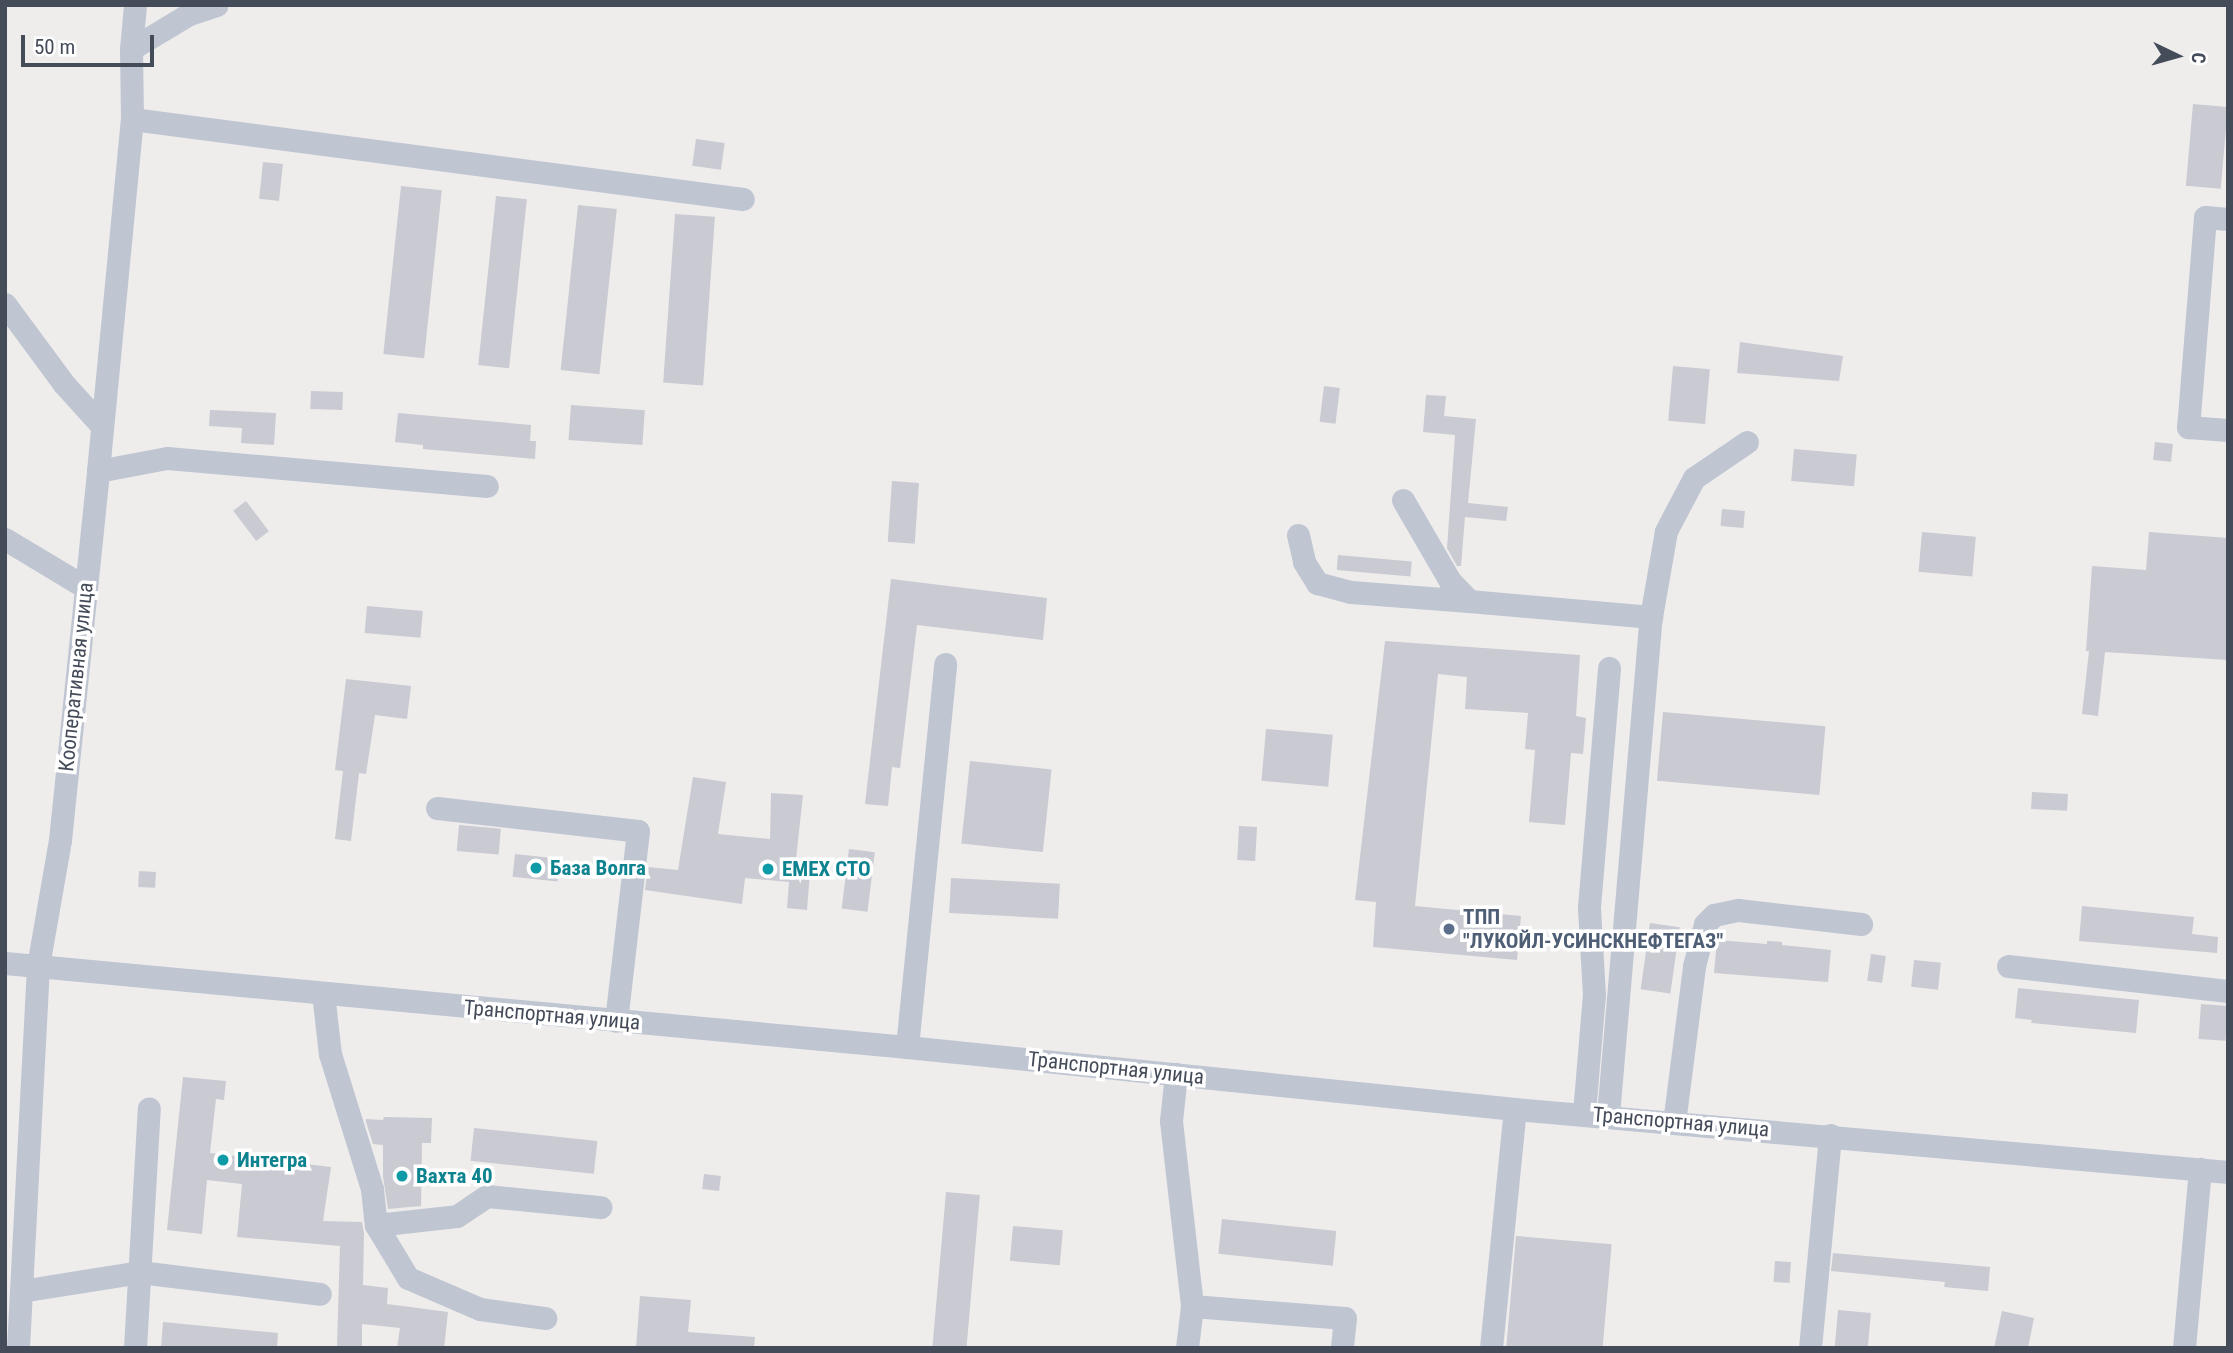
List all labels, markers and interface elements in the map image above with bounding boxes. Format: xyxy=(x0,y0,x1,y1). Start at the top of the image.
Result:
scale bar xyxy=(24,21,158,65)
north arrow xyxy=(2142,21,2212,91)
text: 50 m xyxy=(34,35,75,59)
text: С xyxy=(2186,51,2210,64)
street label: Кооперативная улица xyxy=(54,581,98,773)
place label: База Волга xyxy=(550,855,646,881)
place label: EMEX СТО xyxy=(782,856,871,882)
marker: База Волга xyxy=(528,860,544,876)
marker: EMEX СТО xyxy=(760,861,776,877)
place label: ТПП "ЛУКОЙЛ-УСИНСКНЕФТЕГАЗ" xyxy=(1463,904,1723,954)
marker: ТПП "ЛУКОЙЛ-УСИНСКНЕФТЕГАЗ" xyxy=(1441,921,1457,937)
street label: Транспортная улица xyxy=(463,995,641,1035)
street label: Транспортная улица xyxy=(1027,1046,1205,1090)
street label: Транспортная улица xyxy=(1592,1102,1770,1142)
place label: Интегра xyxy=(237,1147,307,1173)
marker: Интегра xyxy=(215,1152,231,1168)
place label: Вахта 40 xyxy=(416,1163,492,1189)
marker: Вахта 40 xyxy=(394,1168,410,1184)

